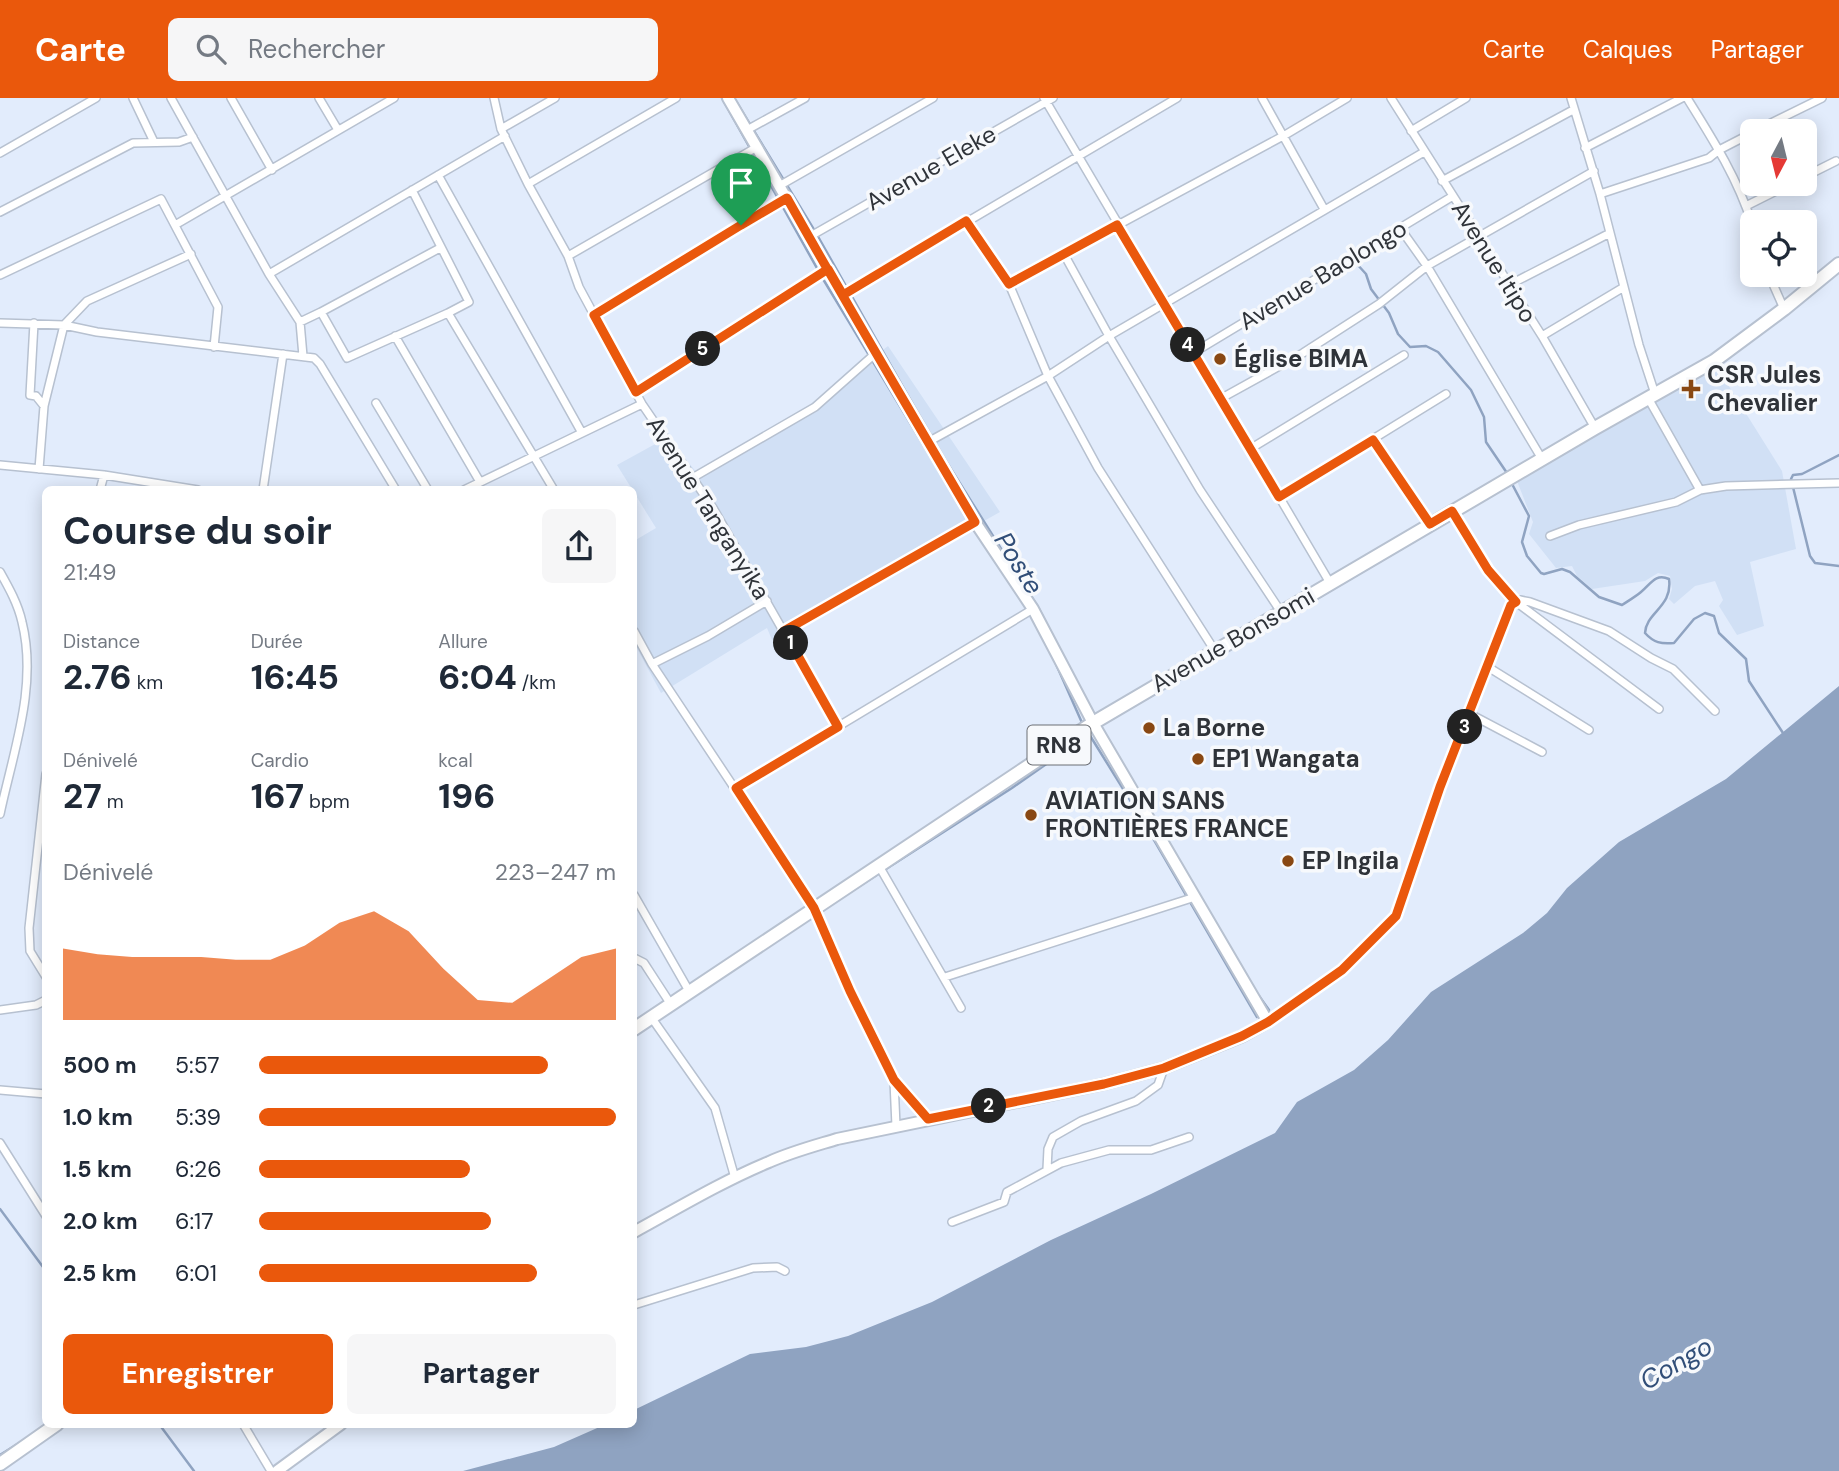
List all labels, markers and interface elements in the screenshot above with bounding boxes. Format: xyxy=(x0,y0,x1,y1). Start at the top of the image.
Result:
search box xyxy=(168,18,658,81)
text: Carte xyxy=(35,28,126,71)
icon: search xyxy=(192,30,230,68)
text: Rechercher xyxy=(248,32,385,66)
text: Carte xyxy=(1483,34,1545,65)
text: Calques xyxy=(1583,34,1673,65)
text: Partager xyxy=(1711,34,1804,65)
street label: Avenue Eleke xyxy=(860,118,1001,217)
north arrow xyxy=(1740,119,1816,196)
map controls xyxy=(1740,119,1817,287)
pin xyxy=(711,153,771,225)
icon: arrive xyxy=(722,164,760,202)
street label: Avenue Itipo xyxy=(1445,195,1544,328)
button: locate xyxy=(1740,210,1817,287)
street label: Avenue Baolongo xyxy=(1233,212,1412,337)
pin: 4 xyxy=(1170,328,1206,362)
pin: 5 xyxy=(686,331,720,366)
text: 4 xyxy=(1181,332,1194,357)
text: 5 xyxy=(697,336,708,361)
place label: Église BIMA xyxy=(1234,342,1368,374)
marker: Église BIMA xyxy=(1212,351,1228,367)
place label: CSR Jules Chevalier xyxy=(1707,359,1821,418)
marker: CSR Jules Chevalier xyxy=(1681,379,1701,399)
street label: Avenue Tanganyika xyxy=(640,410,777,605)
text: Course du soir xyxy=(63,506,332,556)
button: share xyxy=(542,509,616,583)
water label: Poste xyxy=(987,525,1051,601)
text: 21:49 xyxy=(63,557,116,587)
street label: Avenue Bonsomi xyxy=(1145,580,1320,699)
pin: 1 xyxy=(774,626,808,660)
text: Distance xyxy=(63,629,140,654)
text: Durée xyxy=(251,629,303,654)
text: Allure xyxy=(438,629,488,654)
text: 1 xyxy=(787,630,794,655)
text: 2.76 xyxy=(63,654,132,700)
text: 16:45 xyxy=(251,654,339,700)
text: 6:04 xyxy=(438,654,517,700)
text: km xyxy=(132,670,163,695)
text: /km xyxy=(517,670,556,695)
pin: 3 xyxy=(1448,710,1482,744)
place label: La Borne xyxy=(1163,712,1265,743)
text: 3 xyxy=(1459,714,1470,739)
marker: La Borne xyxy=(1141,720,1157,736)
road number: RN8 xyxy=(1028,726,1090,764)
place label: EP1 Wangata xyxy=(1212,743,1360,774)
text: Dénivelé xyxy=(63,748,138,773)
text: Cardio xyxy=(251,748,309,773)
text: kcal xyxy=(438,748,473,773)
marker: EP1 Wangata xyxy=(1190,751,1206,767)
text: 27 xyxy=(63,773,102,819)
text: 167 xyxy=(251,773,304,819)
text: 196 xyxy=(438,773,495,819)
place label: AVIATION SANS FRONTIÈRES FRANCE xyxy=(1045,785,1289,844)
text: m xyxy=(102,789,124,814)
text: bpm xyxy=(304,789,350,814)
marker: AVIATION SANS FRONTIÈRES FRANCE xyxy=(1023,807,1039,823)
place label: EP Ingila xyxy=(1302,845,1399,876)
marker: EP Ingila xyxy=(1280,853,1296,869)
text: Dénivelé xyxy=(63,857,153,887)
text: 223–247 m xyxy=(495,857,616,887)
text: 500 m xyxy=(63,1050,137,1080)
text: 5:57 xyxy=(175,1050,220,1080)
pin: 2 xyxy=(972,1088,1006,1124)
text: 2 xyxy=(983,1093,994,1118)
text: 1.0 km xyxy=(63,1102,133,1132)
text: 5:39 xyxy=(175,1102,221,1132)
text: 1.5 km xyxy=(63,1154,132,1184)
text: 6:26 xyxy=(175,1154,222,1184)
text: 2.0 km xyxy=(63,1206,138,1236)
text: 6:17 xyxy=(175,1206,214,1236)
text: 2.5 km xyxy=(63,1258,137,1288)
text: 6:01 xyxy=(175,1258,217,1288)
water label: Congo xyxy=(1634,1329,1718,1397)
button: Enregistrer xyxy=(63,1334,333,1414)
button: Partager xyxy=(347,1334,616,1414)

